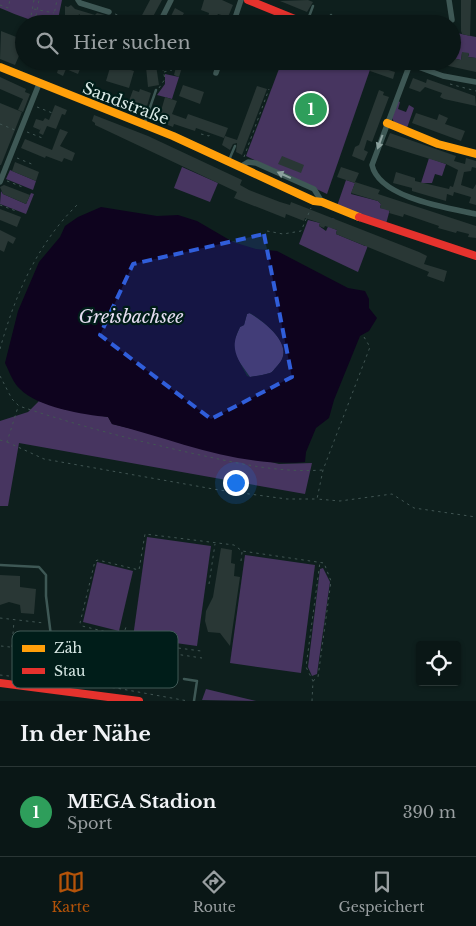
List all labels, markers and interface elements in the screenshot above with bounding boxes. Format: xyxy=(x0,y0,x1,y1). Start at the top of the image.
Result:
search box xyxy=(15,15,461,70)
icon: search xyxy=(33,29,61,57)
text: Hier suchen xyxy=(73,31,191,54)
street label: Sandstraße xyxy=(80,77,172,129)
pin: 1 xyxy=(295,90,327,128)
one-way arrow xyxy=(376,135,384,150)
one-way arrow xyxy=(277,171,291,179)
water label: Greisbachsee xyxy=(78,306,184,328)
your location xyxy=(223,470,249,496)
legend xyxy=(12,631,178,688)
text: Zäh xyxy=(54,639,83,657)
map controls xyxy=(416,641,461,686)
button: locate xyxy=(416,641,461,686)
text: Stau xyxy=(54,662,86,680)
text: In der Nähe xyxy=(20,721,151,747)
text: MEGA Stadion xyxy=(67,790,216,813)
text: 1 xyxy=(33,802,39,822)
text: 390 m xyxy=(403,802,456,822)
text: Sport xyxy=(67,813,112,833)
tab: Karte xyxy=(51,868,90,916)
tab: Route xyxy=(193,868,236,916)
tab: Gespeichert xyxy=(339,868,425,916)

